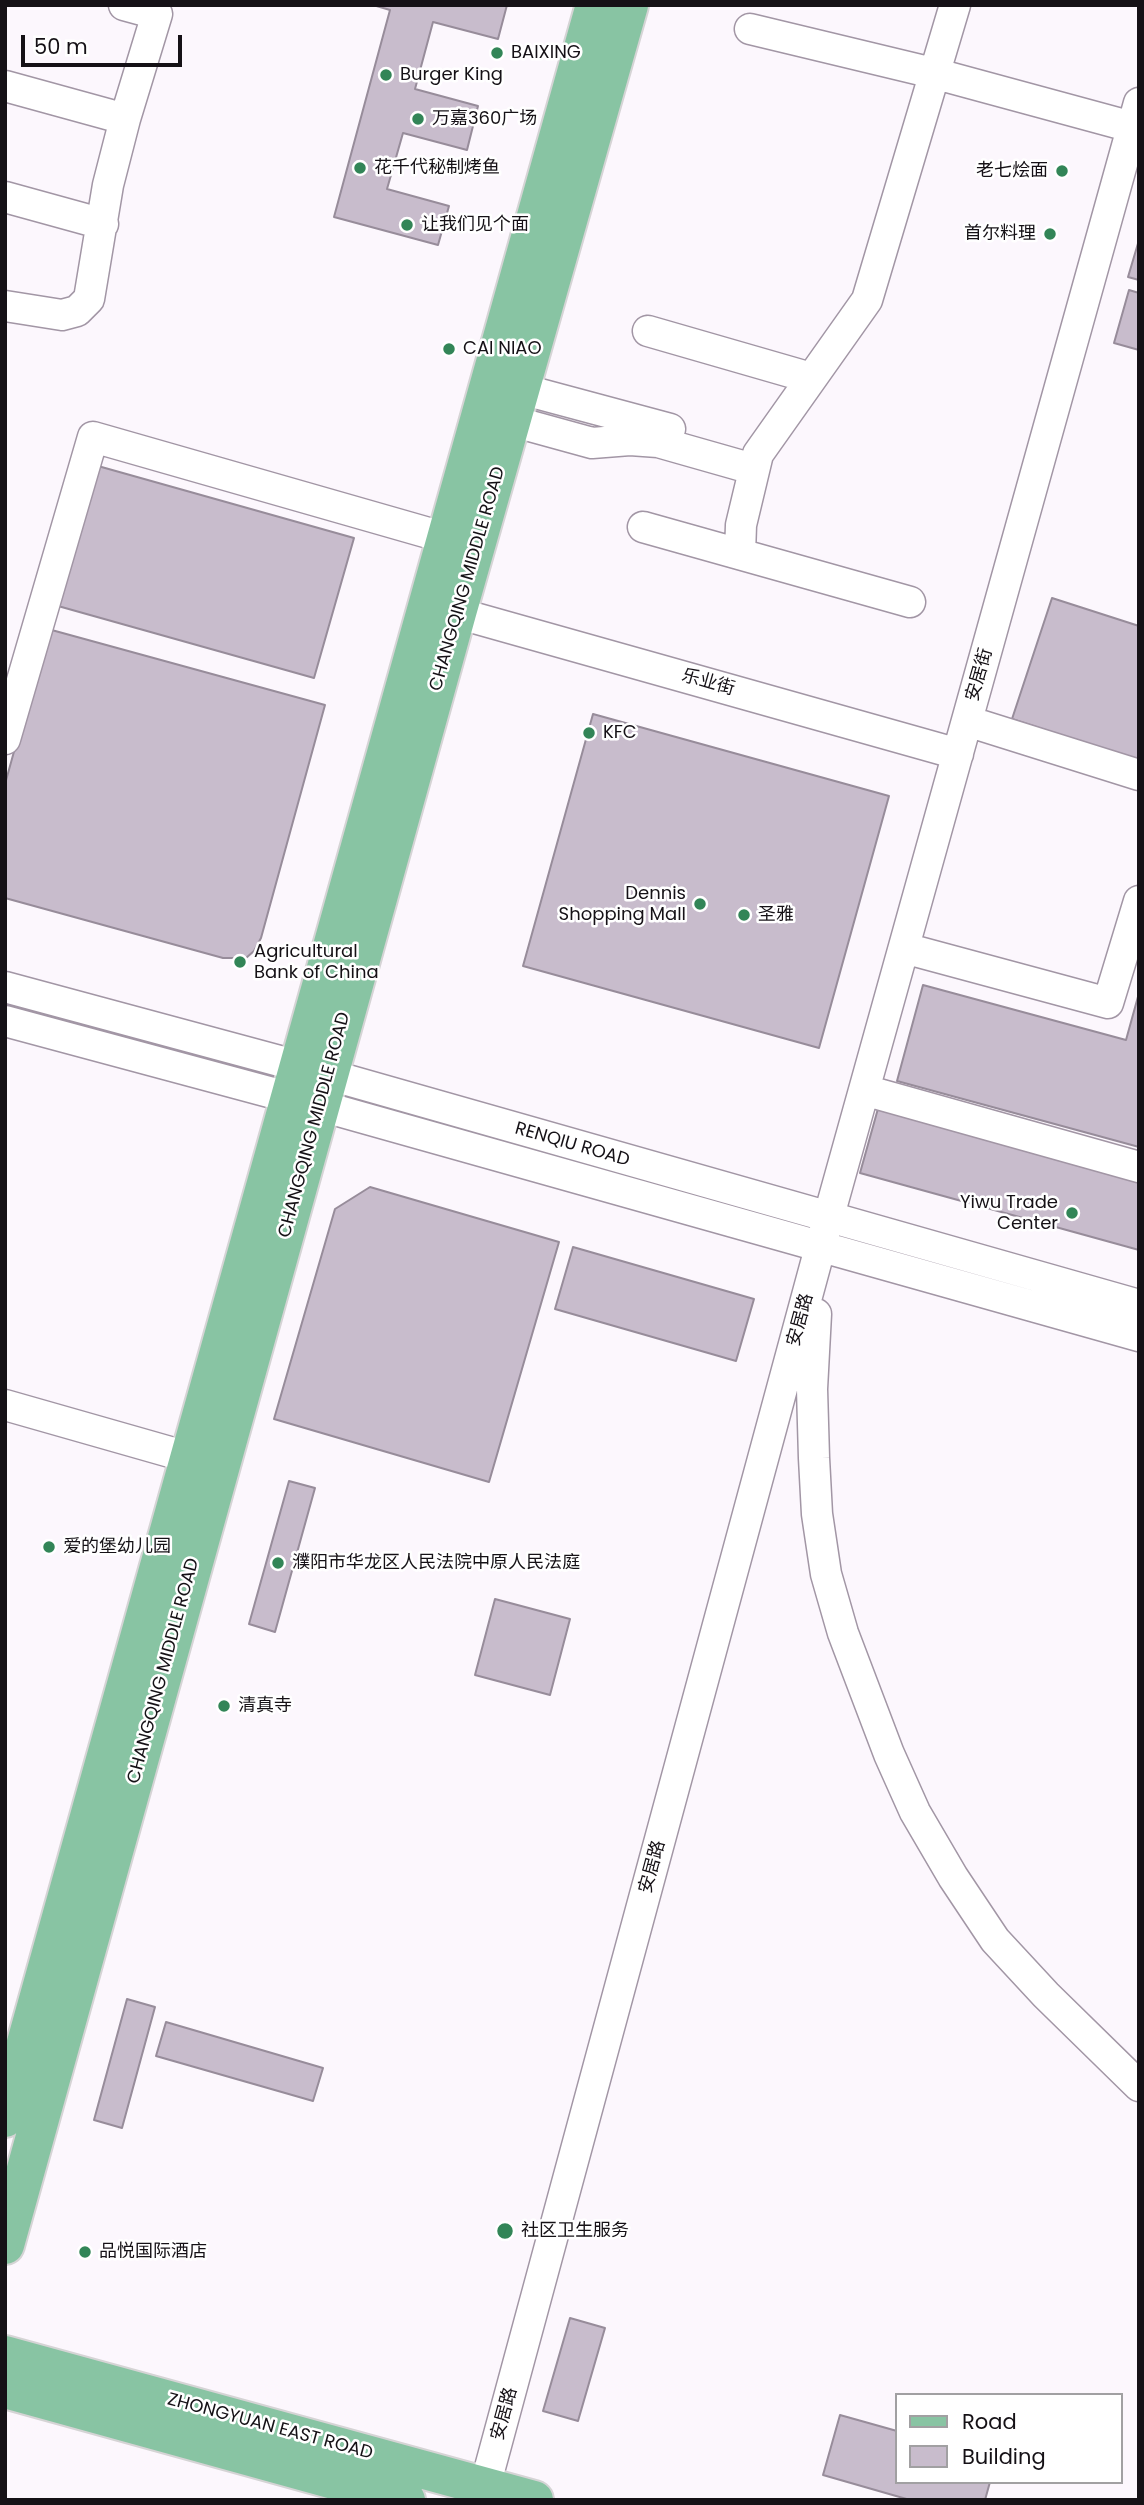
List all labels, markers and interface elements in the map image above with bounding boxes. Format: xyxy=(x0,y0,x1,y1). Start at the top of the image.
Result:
scale bar xyxy=(24,21,186,65)
text: 50 m xyxy=(34,32,88,61)
place label: BAIXING xyxy=(511,42,581,64)
marker: BAIXING xyxy=(489,45,505,61)
place label: Burger King xyxy=(400,64,503,86)
marker: Burger King xyxy=(378,67,394,83)
place label: 万嘉360广场 xyxy=(432,108,537,130)
marker: 万嘉360广场 xyxy=(410,111,426,127)
place label: 花千代秘制烤鱼 xyxy=(374,157,500,179)
marker: 花千代秘制烤鱼 xyxy=(352,160,368,176)
place label: 老七烩面 xyxy=(976,160,1048,182)
marker: 老七烩面 xyxy=(1054,163,1070,179)
place label: 让我们见个面 xyxy=(421,214,529,236)
marker: 让我们见个面 xyxy=(399,217,415,233)
place label: 首尔料理 xyxy=(964,223,1036,245)
marker: 首尔料理 xyxy=(1042,226,1058,242)
place label: CAI NIAO xyxy=(463,338,542,360)
marker: CAI NIAO xyxy=(441,341,457,357)
street label: CHANGQING MIDDLE ROAD xyxy=(426,464,510,694)
street label: 安居街 xyxy=(962,646,998,704)
street label: 乐业街 xyxy=(679,665,737,701)
place label: KFC xyxy=(603,722,637,744)
marker: KFC xyxy=(581,725,597,741)
place label: Dennis Shopping Mall xyxy=(559,883,686,926)
marker: Dennis Shopping Mall xyxy=(692,896,708,912)
place label: 圣雅 xyxy=(758,904,794,926)
marker: 圣雅 xyxy=(736,907,752,923)
place label: Agricultural Bank of China xyxy=(254,941,379,984)
marker: Agricultural Bank of China xyxy=(232,954,248,970)
street label: CHANGQING MIDDLE ROAD xyxy=(274,1010,356,1240)
street label: RENQIU ROAD xyxy=(512,1118,632,1172)
place label: Yiwu Trade Center xyxy=(960,1192,1058,1234)
marker: Yiwu Trade Center xyxy=(1064,1205,1080,1221)
street label: 安居路 xyxy=(784,1291,818,1349)
place label: 爱的堡幼儿园 xyxy=(63,1536,171,1558)
marker: 爱的堡幼儿园 xyxy=(41,1539,57,1555)
place label: 濮阳市华龙区人民法院中原人民法庭 xyxy=(292,1552,580,1574)
marker: 濮阳市华龙区人民法院中原人民法庭 xyxy=(270,1555,286,1571)
street label: CHANGQING MIDDLE ROAD xyxy=(123,1556,205,1786)
place label: 清真寺 xyxy=(238,1695,292,1717)
marker: 清真寺 xyxy=(216,1698,232,1714)
street label: 安居路 xyxy=(636,1838,670,1896)
place label: 社区卫生服务 xyxy=(521,2220,629,2242)
marker: 社区卫生服务 xyxy=(495,2221,515,2241)
place label: 品悦国际酒店 xyxy=(99,2241,207,2263)
marker: 品悦国际酒店 xyxy=(77,2244,93,2260)
street label: 安居路 xyxy=(488,2385,522,2443)
street label: ZHONGYUAN EAST ROAD xyxy=(165,2389,375,2465)
legend xyxy=(895,2393,1123,2484)
text: Road xyxy=(962,2407,1017,2436)
text: Building xyxy=(962,2442,1046,2471)

